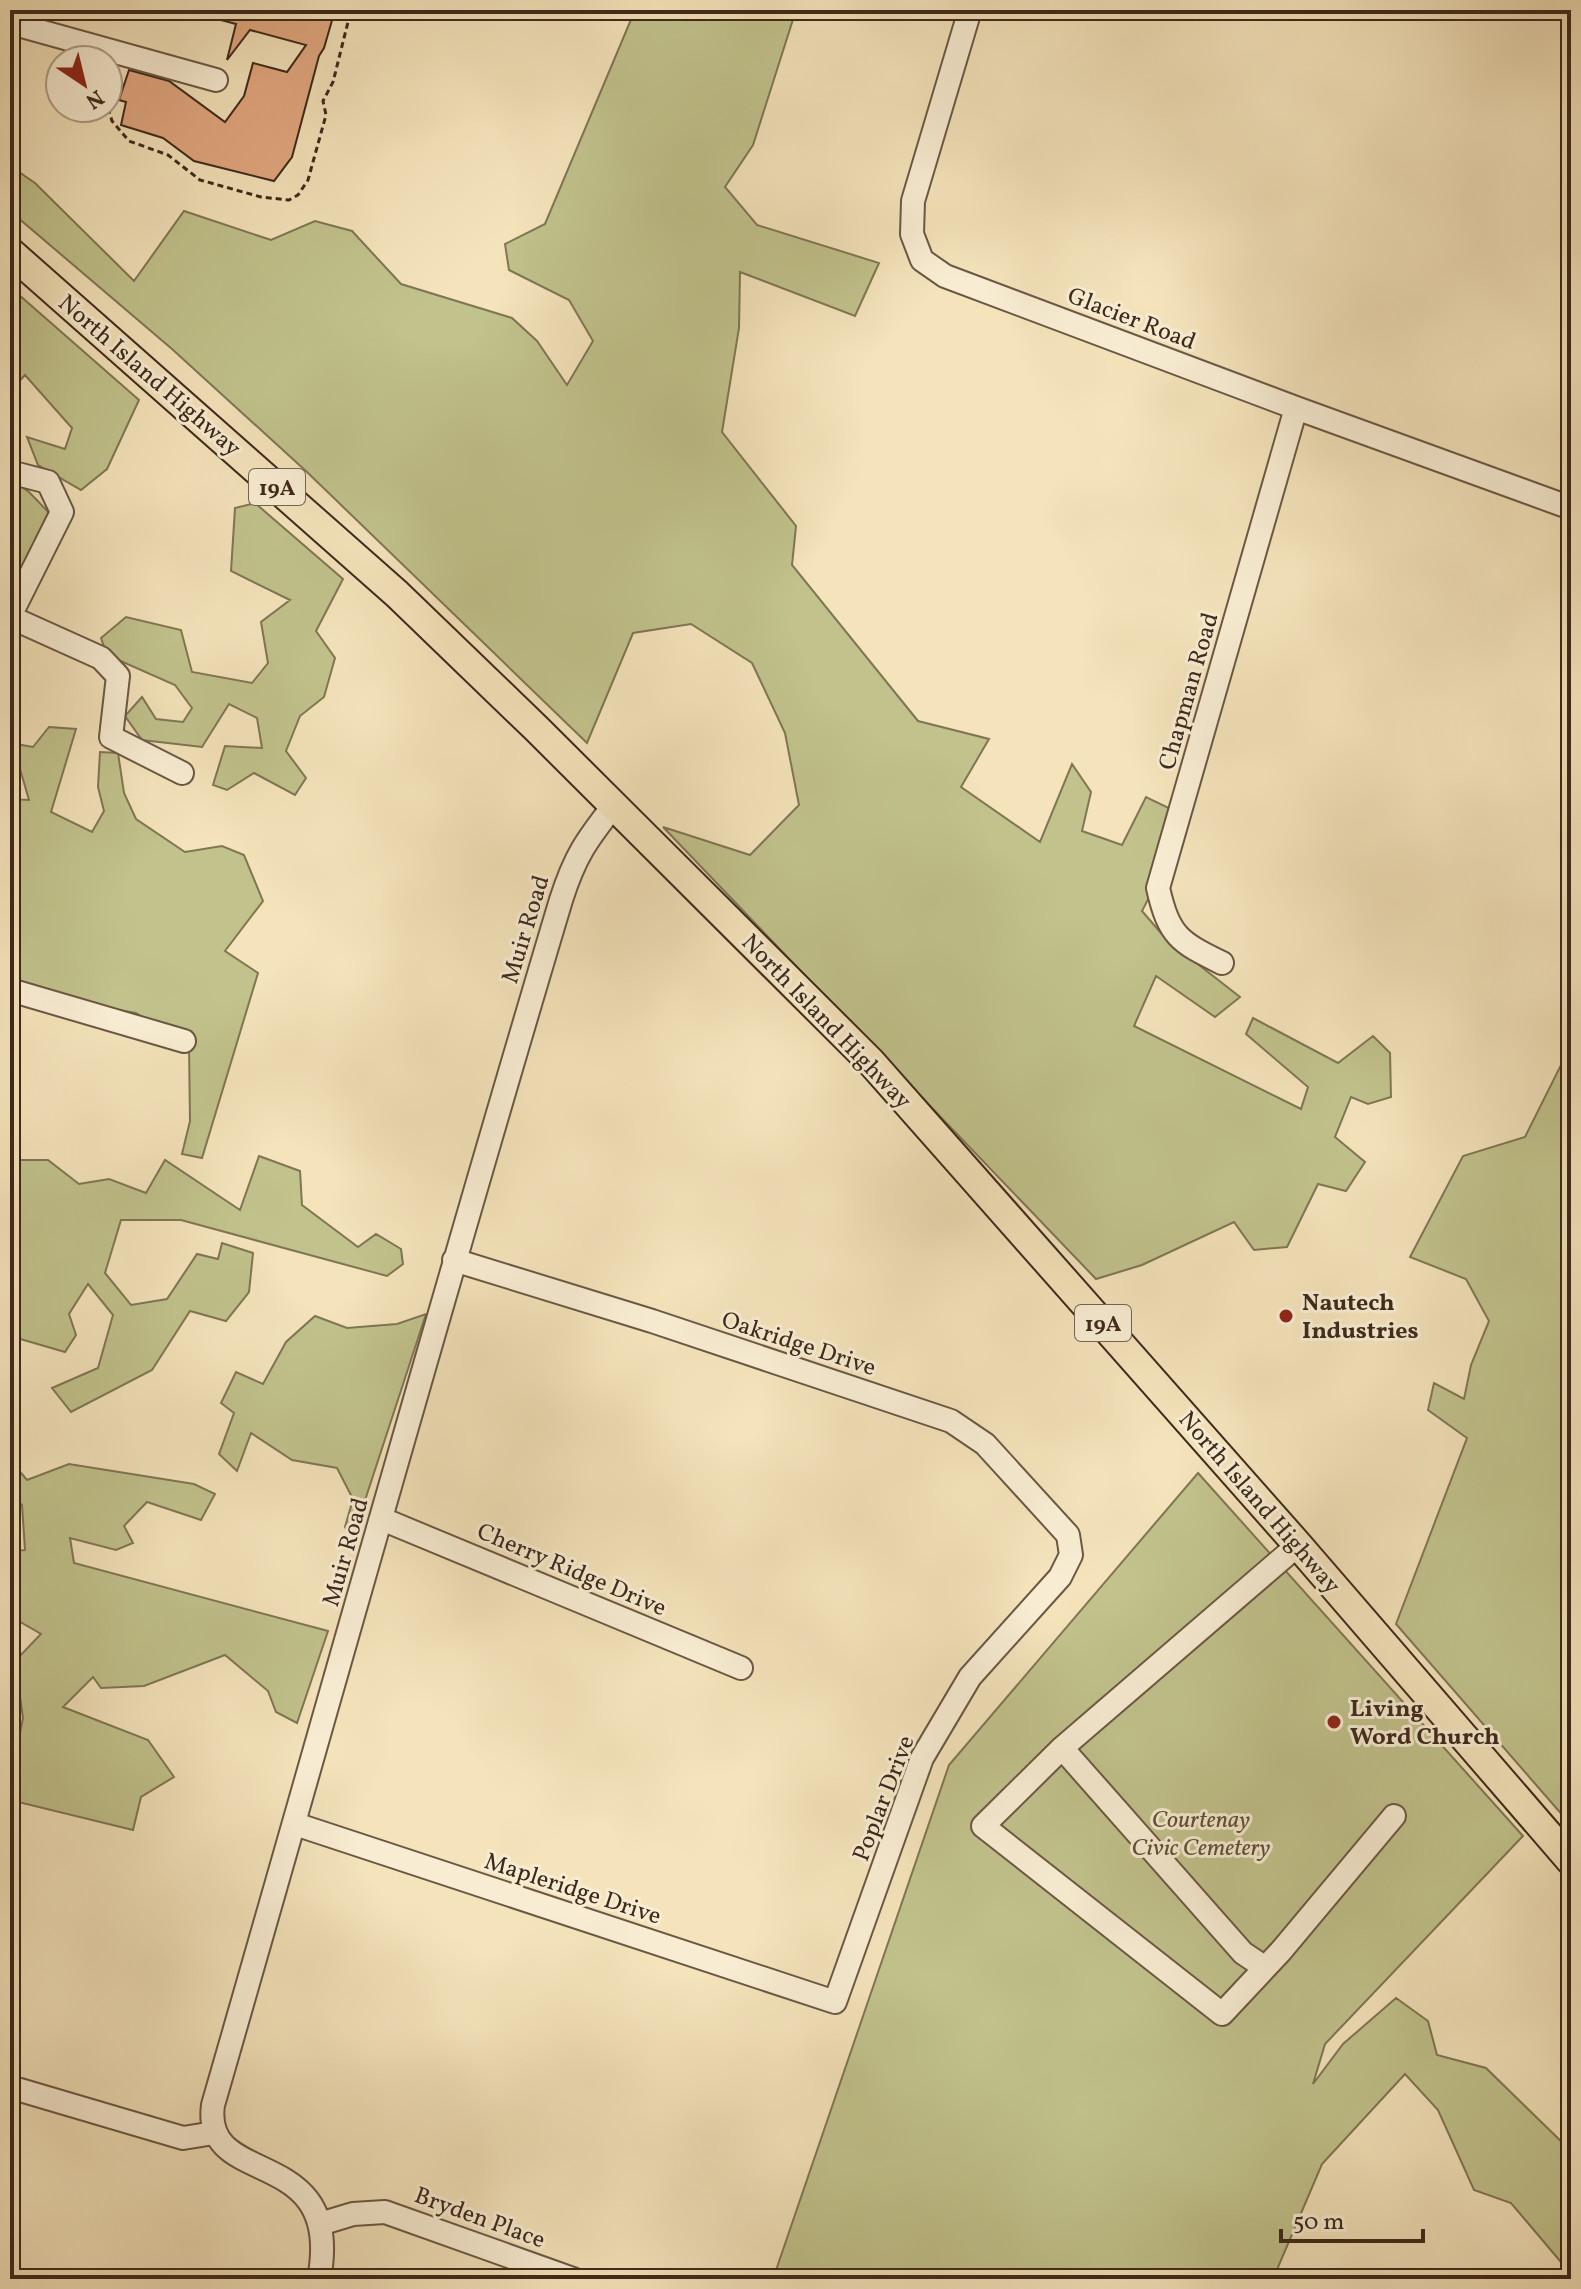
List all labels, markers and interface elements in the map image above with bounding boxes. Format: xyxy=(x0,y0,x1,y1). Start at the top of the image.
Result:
north arrow xyxy=(44,44,124,124)
text: N xyxy=(79,81,109,116)
street label: Glacier Road xyxy=(1062,280,1200,360)
street label: North Island Highway xyxy=(50,287,248,466)
road number: 19A xyxy=(249,469,305,505)
street label: Chapman Road xyxy=(1151,609,1229,774)
street label: Muir Road xyxy=(494,871,559,988)
street label: North Island Highway xyxy=(733,927,919,1118)
place label: Nautech Industries xyxy=(1302,1287,1419,1349)
street label: Oakridge Drive xyxy=(717,1304,880,1386)
road number: 19A xyxy=(1075,1305,1131,1341)
marker: Nautech Industries xyxy=(1277,1307,1295,1325)
street label: North Island Highway xyxy=(1169,1404,1348,1602)
street label: Muir Road xyxy=(315,1494,379,1611)
street label: Cherry Ridge Drive xyxy=(471,1516,671,1626)
place label: Living Word Church xyxy=(1350,1693,1500,1755)
marker: Living Word Church xyxy=(1325,1713,1343,1731)
street label: Poplar Drive xyxy=(845,1731,924,1867)
park label: Courtenay Civic Cemetery xyxy=(1132,1804,1271,1866)
street label: Mapleridge Drive xyxy=(480,1845,665,1935)
street label: Bryden Place xyxy=(409,2179,549,2258)
scale bar xyxy=(1281,2193,1423,2243)
text: 50 m xyxy=(1293,2206,1345,2240)

